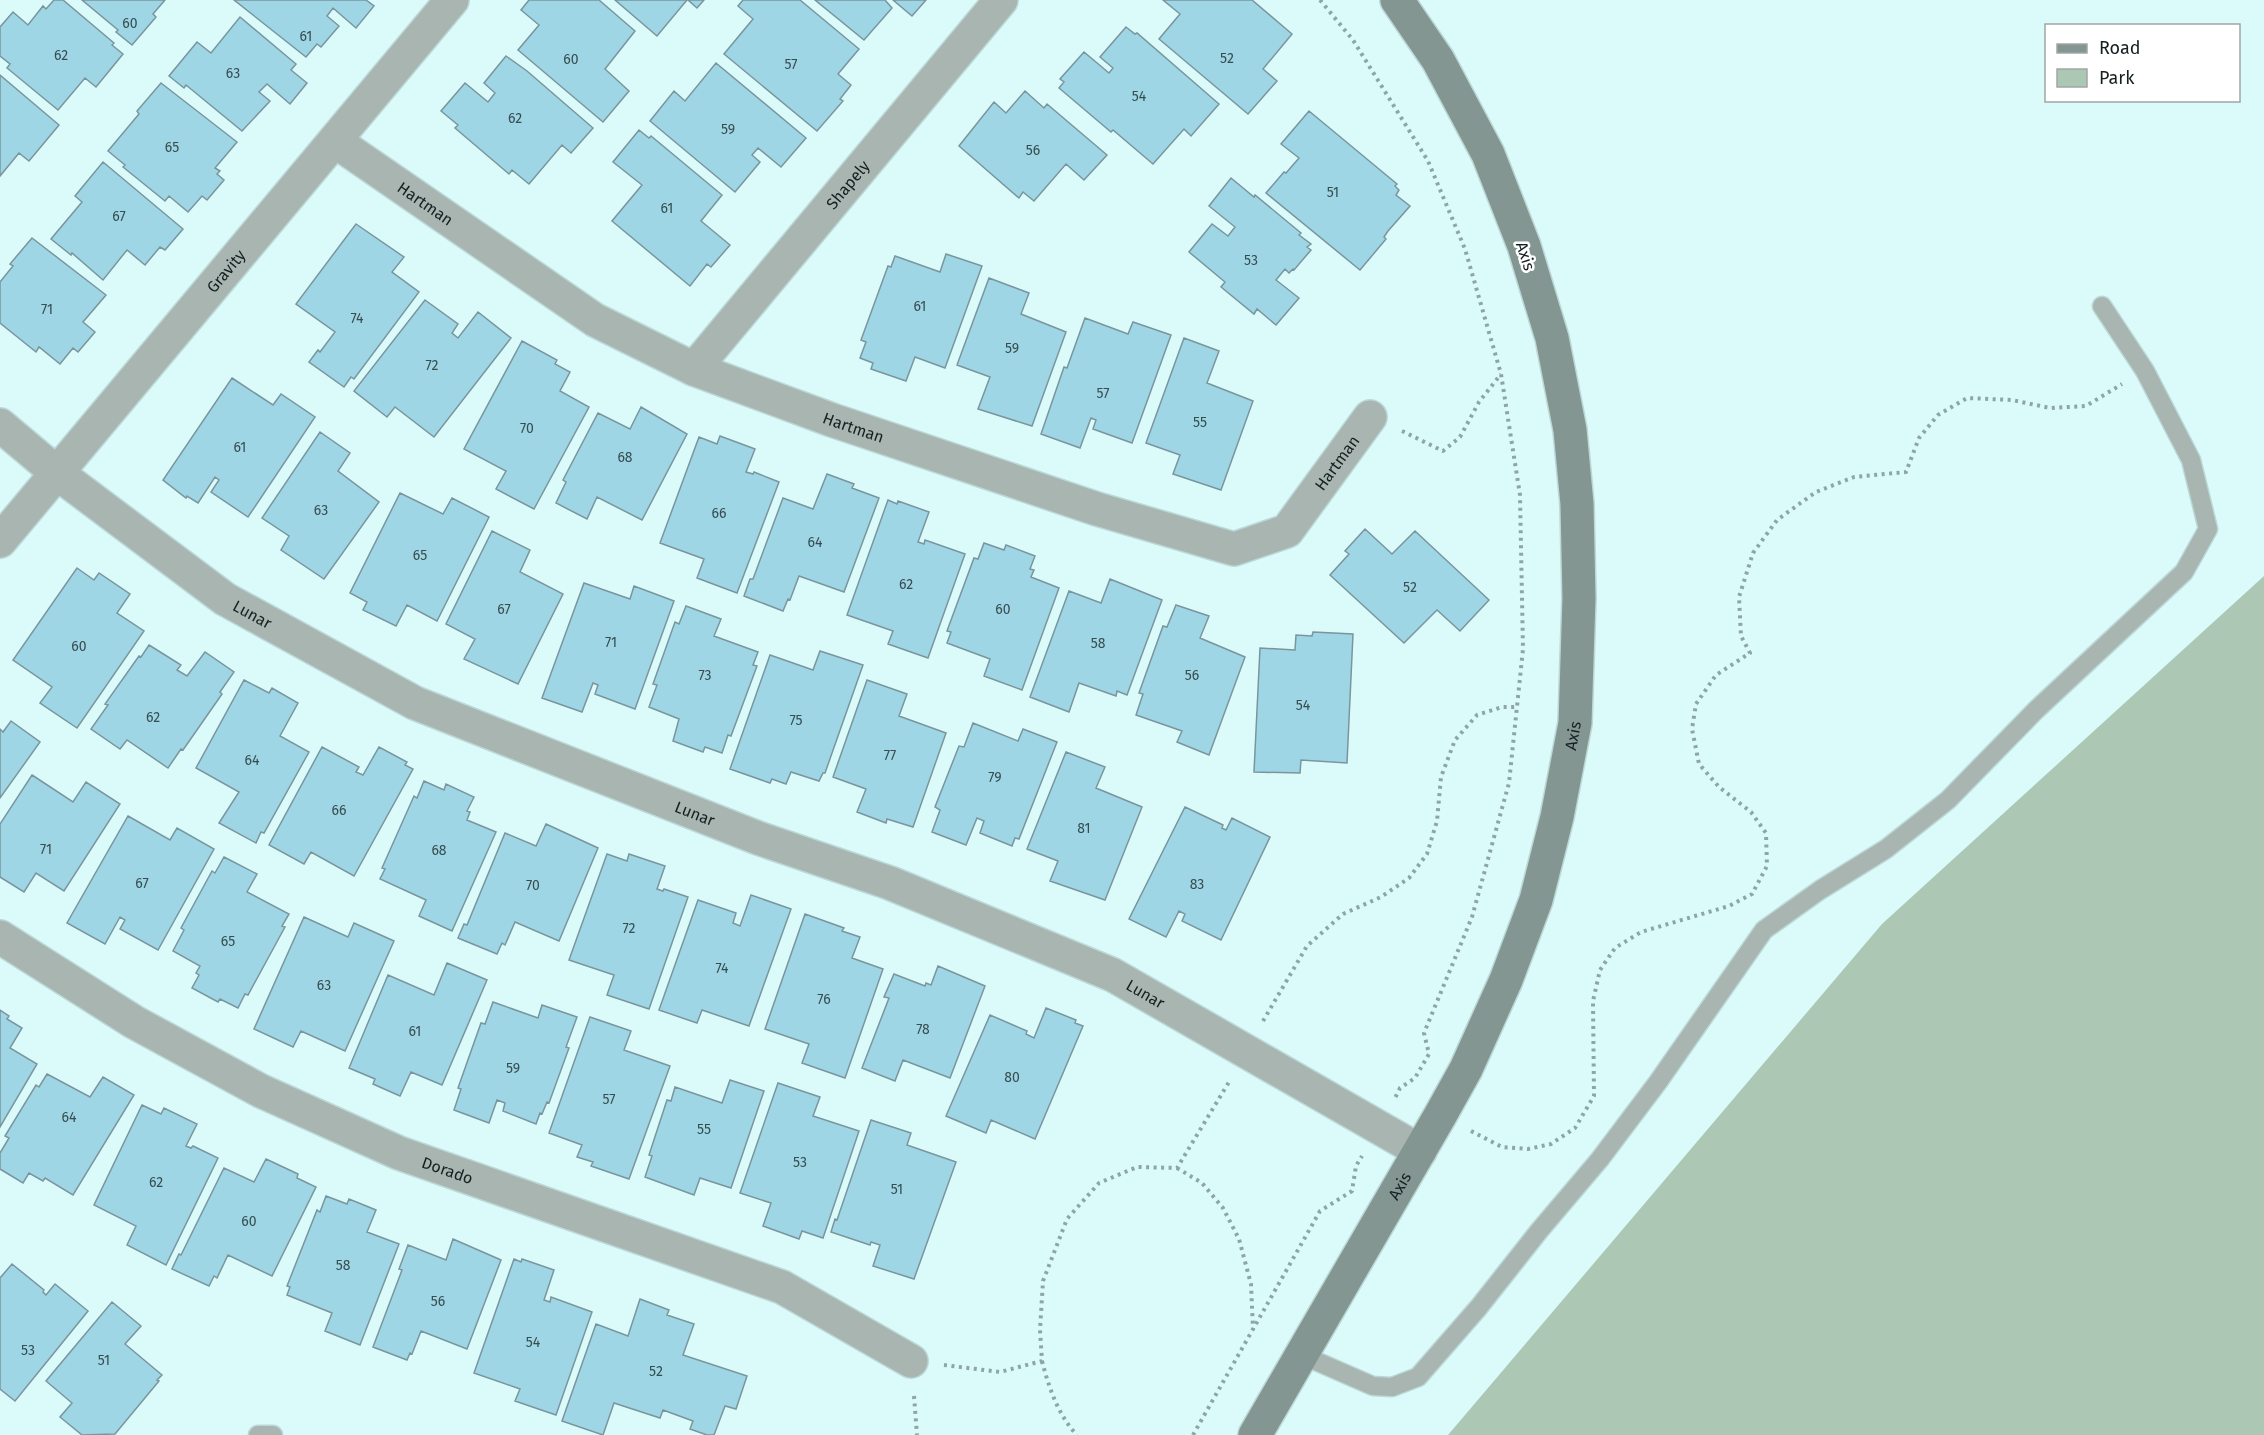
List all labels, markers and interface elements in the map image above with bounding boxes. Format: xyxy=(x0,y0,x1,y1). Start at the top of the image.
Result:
house number: 60 xyxy=(122,15,138,32)
legend xyxy=(2045,24,2240,102)
house number: 61 xyxy=(300,28,312,45)
text: Road xyxy=(2099,37,2141,59)
house number: 62 xyxy=(54,47,68,64)
house number: 52 xyxy=(1220,50,1234,67)
house number: 60 xyxy=(563,51,579,68)
house number: 57 xyxy=(785,56,797,73)
house number: 63 xyxy=(226,65,240,82)
text: Park xyxy=(2099,67,2135,89)
house number: 54 xyxy=(1132,88,1147,105)
house number: 62 xyxy=(508,110,522,127)
house number: 59 xyxy=(721,121,735,138)
house number: 65 xyxy=(165,139,179,156)
house number: 56 xyxy=(1026,142,1040,159)
street label: Shapely xyxy=(822,157,874,213)
street label: Hartman xyxy=(394,178,457,230)
house number: 51 xyxy=(1327,184,1339,201)
house number: 61 xyxy=(661,200,673,217)
house number: 67 xyxy=(112,208,126,225)
street label: Axis xyxy=(1512,239,1539,273)
street label: Gravity xyxy=(203,246,250,297)
house number: 53 xyxy=(1244,252,1258,269)
house number: 61 xyxy=(914,298,926,315)
house number: 71 xyxy=(41,301,53,318)
house number: 74 xyxy=(350,310,364,327)
house number: 59 xyxy=(1005,340,1019,357)
house number: 72 xyxy=(426,357,439,374)
house number: 57 xyxy=(1097,385,1109,402)
street label: Hartman xyxy=(820,408,886,447)
house number: 55 xyxy=(1193,414,1207,431)
house number: 70 xyxy=(520,420,534,437)
street label: Hartman xyxy=(1311,432,1363,494)
house number: 61 xyxy=(234,439,246,456)
house number: 68 xyxy=(617,449,633,466)
house number: 63 xyxy=(314,502,328,519)
house number: 66 xyxy=(712,505,726,522)
house number: 64 xyxy=(808,534,823,551)
house number: 65 xyxy=(413,547,427,564)
house number: 62 xyxy=(899,576,913,593)
house number: 52 xyxy=(1403,579,1417,596)
street label: Lunar xyxy=(230,596,276,633)
house number: 67 xyxy=(497,601,511,618)
house number: 60 xyxy=(995,601,1011,618)
house number: 71 xyxy=(605,634,617,651)
house number: 58 xyxy=(1091,635,1106,652)
house number: 60 xyxy=(71,638,87,655)
house number: 73 xyxy=(698,667,712,684)
house number: 56 xyxy=(1185,667,1199,684)
house number: 54 xyxy=(1296,697,1311,714)
house number: 62 xyxy=(146,709,160,726)
house number: 75 xyxy=(789,712,803,729)
street label: Axis xyxy=(1561,720,1585,752)
house number: 77 xyxy=(884,747,896,764)
house number: 64 xyxy=(245,752,260,769)
house number: 79 xyxy=(988,769,1002,786)
street label: Lunar xyxy=(672,797,718,830)
house number: 66 xyxy=(332,802,346,819)
house number: 81 xyxy=(1077,820,1091,837)
house number: 71 xyxy=(40,841,52,858)
house number: 68 xyxy=(431,842,447,859)
house number: 67 xyxy=(135,875,149,892)
house number: 83 xyxy=(1190,876,1204,893)
house number: 70 xyxy=(526,877,540,894)
house number: 72 xyxy=(623,920,636,937)
house number: 65 xyxy=(221,933,235,950)
house number: 74 xyxy=(715,960,729,977)
street label: Lunar xyxy=(1123,976,1169,1013)
house number: 63 xyxy=(317,977,331,994)
house number: 76 xyxy=(817,991,831,1008)
house number: 78 xyxy=(916,1021,930,1038)
house number: 61 xyxy=(409,1023,421,1040)
house number: 59 xyxy=(506,1060,520,1077)
house number: 80 xyxy=(1004,1069,1020,1086)
house number: 57 xyxy=(603,1091,615,1108)
house number: 64 xyxy=(62,1109,77,1126)
house number: 55 xyxy=(697,1121,711,1138)
street label: Dorado xyxy=(419,1153,476,1188)
house number: 53 xyxy=(793,1154,807,1171)
street label: Axis xyxy=(1384,1169,1415,1203)
house number: 62 xyxy=(149,1174,163,1191)
house number: 51 xyxy=(891,1181,903,1198)
house number: 60 xyxy=(241,1213,257,1230)
house number: 58 xyxy=(336,1257,351,1274)
house number: 56 xyxy=(431,1293,445,1310)
house number: 54 xyxy=(526,1334,541,1351)
house number: 53 xyxy=(21,1342,35,1359)
house number: 51 xyxy=(98,1352,110,1369)
house number: 52 xyxy=(649,1363,663,1380)

